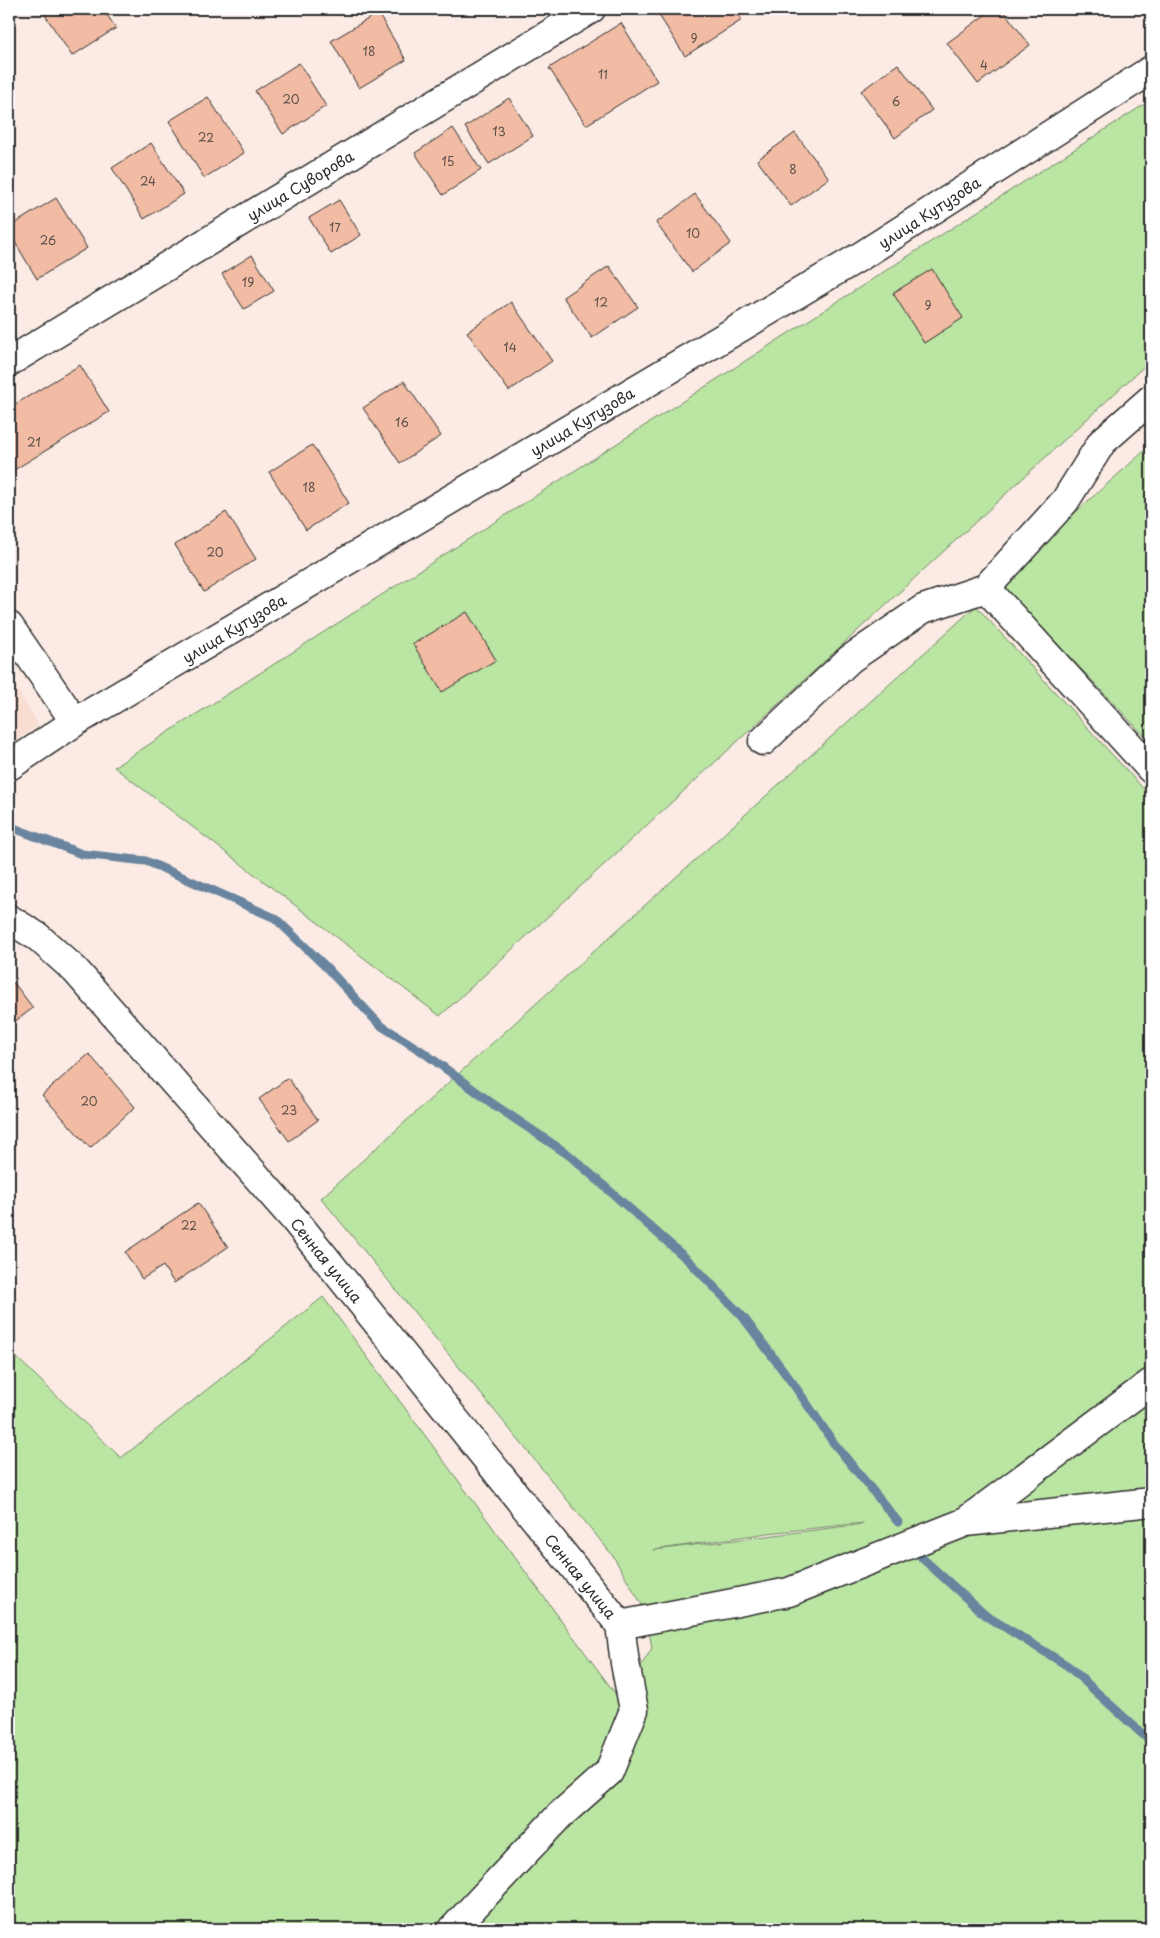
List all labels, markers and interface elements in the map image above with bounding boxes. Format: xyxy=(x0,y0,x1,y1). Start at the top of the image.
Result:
house number: 9 xyxy=(690,29,698,47)
house number: 18 xyxy=(363,42,375,60)
house number: 4 xyxy=(980,56,988,74)
house number: 11 xyxy=(598,65,608,83)
house number: 20 xyxy=(282,90,300,108)
house number: 6 xyxy=(892,92,900,110)
house number: 13 xyxy=(492,122,506,140)
house number: 22 xyxy=(198,128,214,146)
street label: улица Суворова xyxy=(242,144,358,226)
house number: 15 xyxy=(441,152,455,170)
house number: 8 xyxy=(789,160,797,178)
street label: улица Кутузова xyxy=(873,170,985,254)
house number: 24 xyxy=(140,172,156,190)
house number: 17 xyxy=(329,218,341,236)
house number: 10 xyxy=(686,224,700,242)
house number: 26 xyxy=(40,231,56,249)
house number: 19 xyxy=(242,273,254,291)
house number: 12 xyxy=(594,293,608,311)
house number: 9 xyxy=(924,296,932,314)
house number: 14 xyxy=(503,338,517,356)
street label: улица Кутузова xyxy=(526,380,639,461)
house number: 16 xyxy=(395,413,409,431)
house number: 21 xyxy=(27,433,41,451)
house number: 18 xyxy=(303,478,315,496)
house number: 20 xyxy=(206,543,224,561)
street label: улица Кутузова xyxy=(178,587,291,668)
house number: 20 xyxy=(80,1092,98,1110)
house number: 23 xyxy=(281,1101,297,1119)
street label: Сенная улица xyxy=(285,1213,369,1308)
house number: 22 xyxy=(181,1216,197,1234)
street label: Сенная улица xyxy=(539,1529,623,1624)

